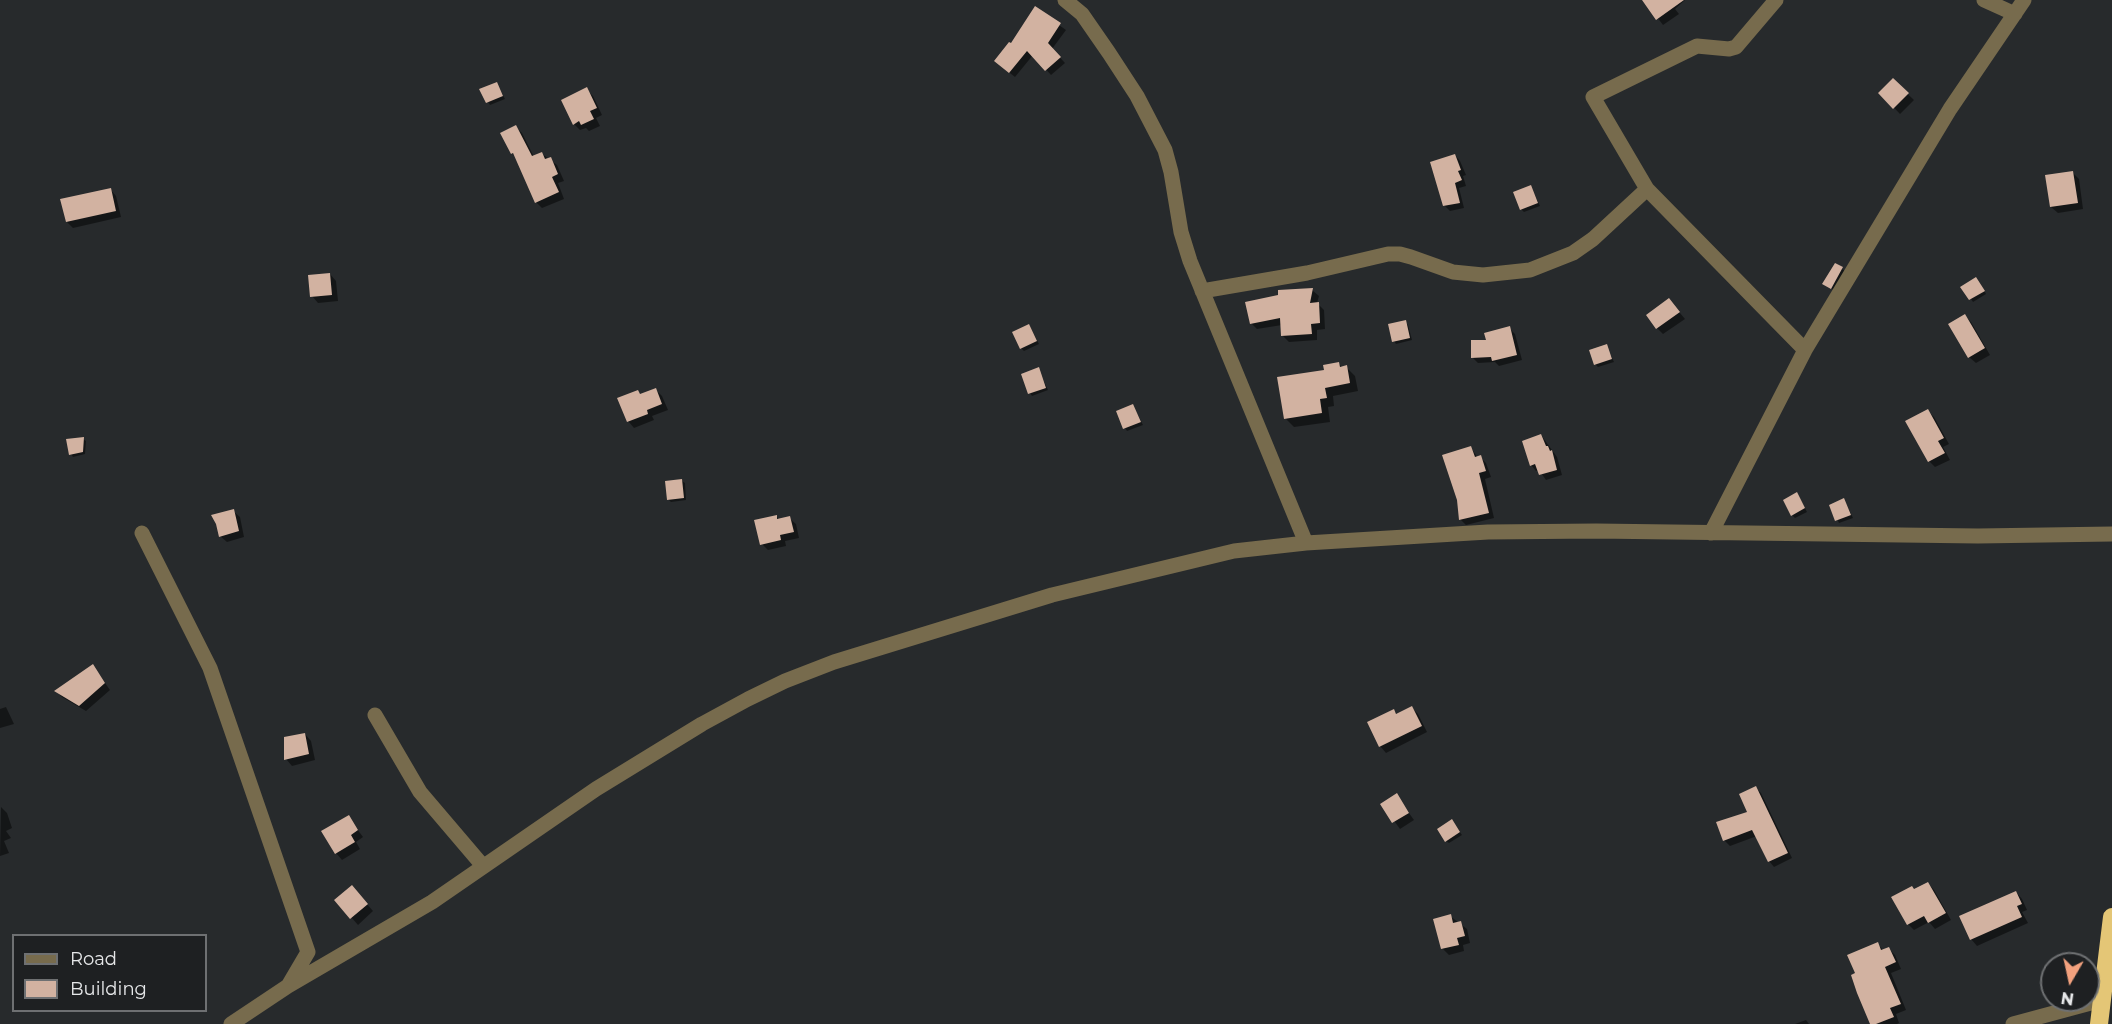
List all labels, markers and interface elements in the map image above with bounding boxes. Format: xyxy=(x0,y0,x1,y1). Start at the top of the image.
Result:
legend xyxy=(12,934,207,1012)
text: Road xyxy=(70,948,117,970)
north arrow xyxy=(2040,952,2100,1012)
text: Building xyxy=(70,978,147,1000)
text: N xyxy=(2060,988,2075,1009)

